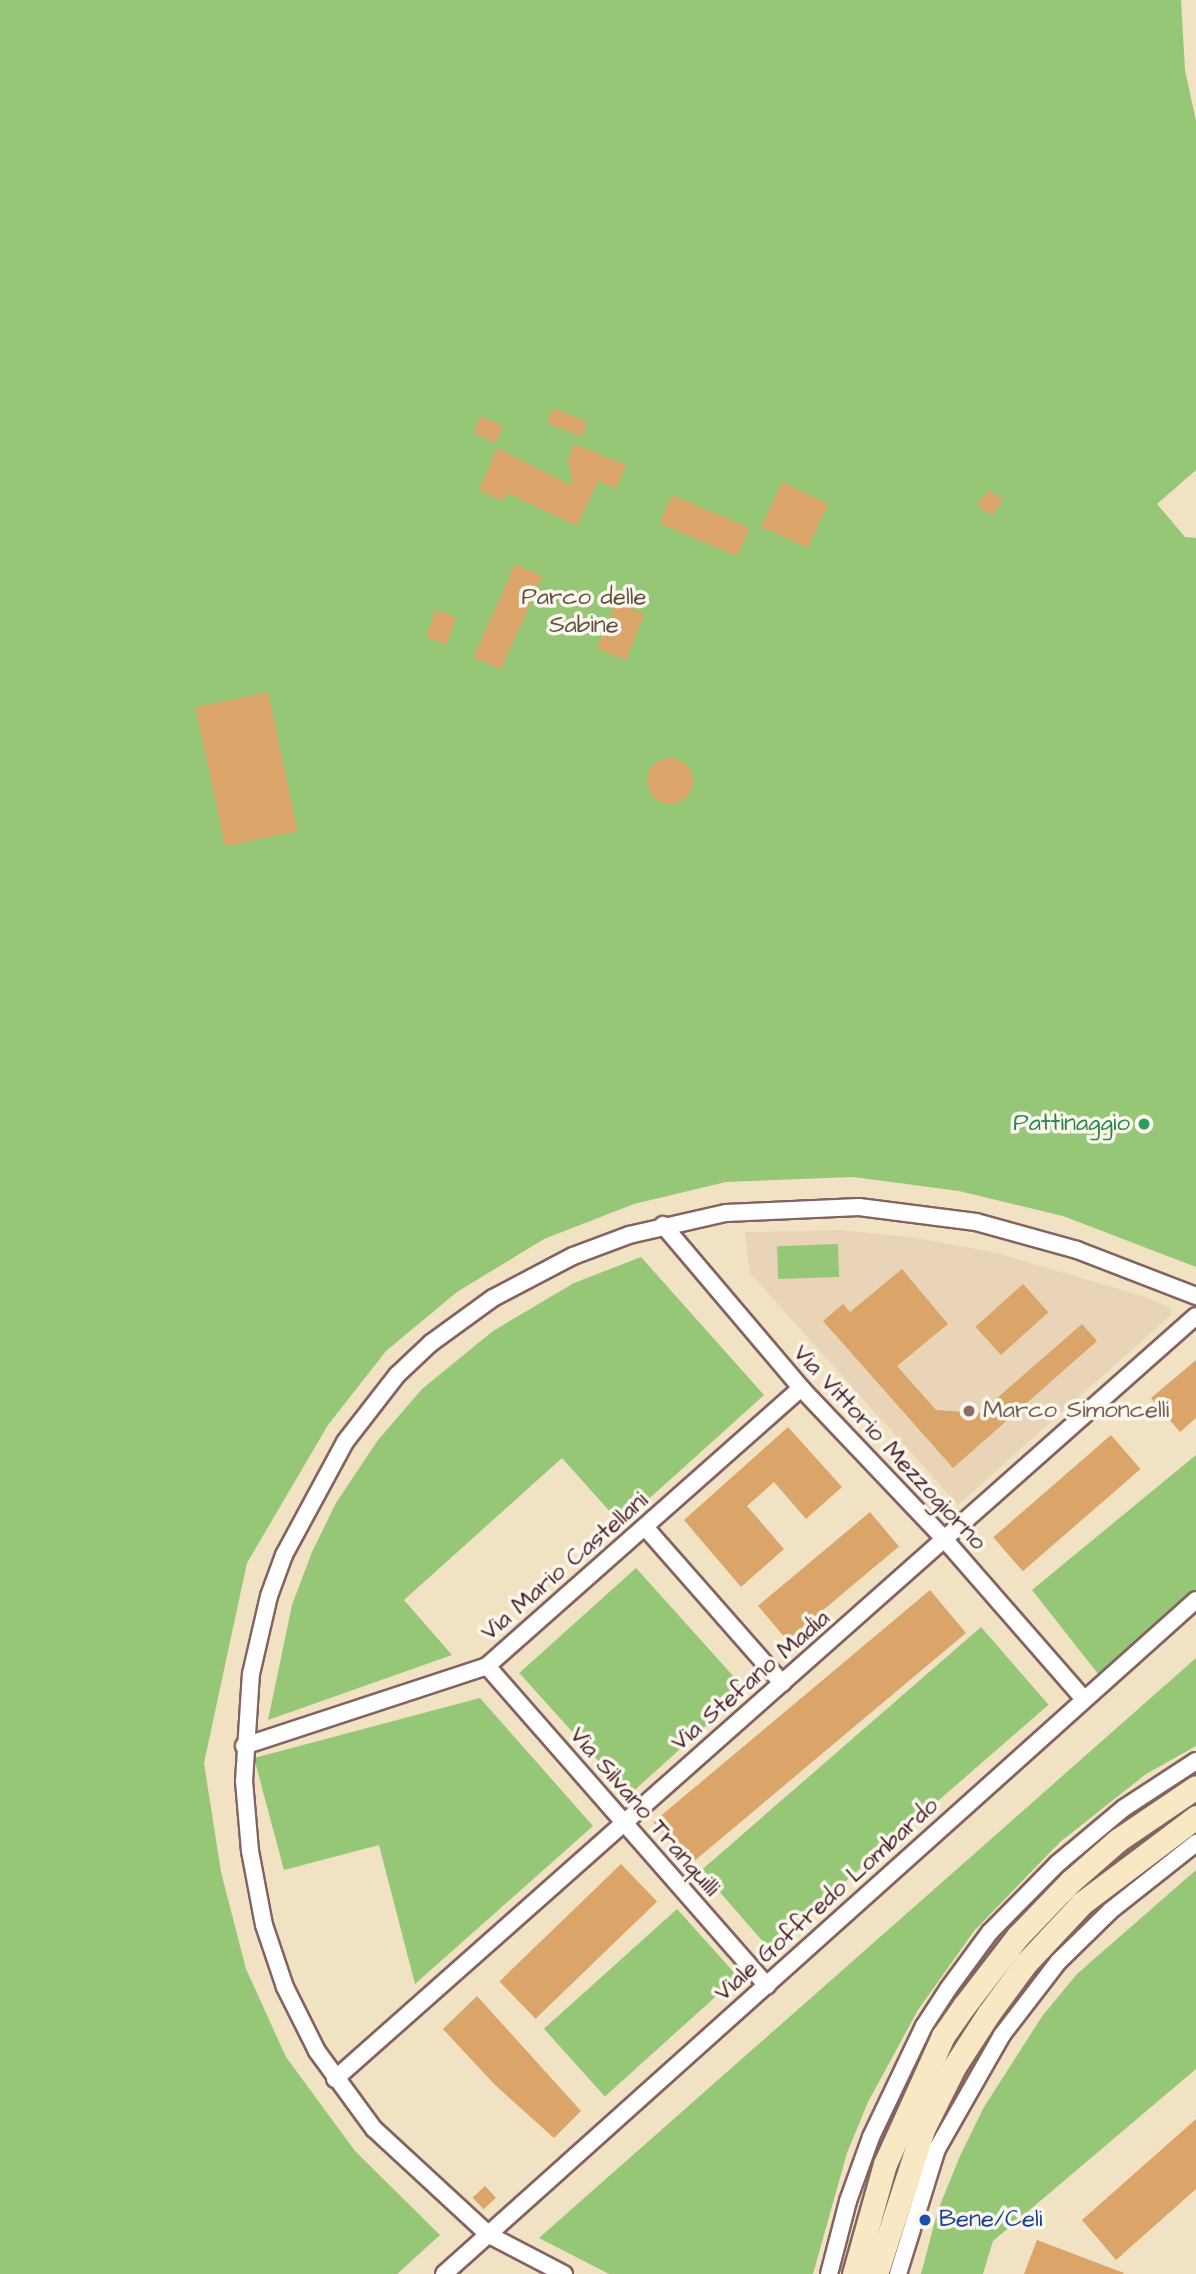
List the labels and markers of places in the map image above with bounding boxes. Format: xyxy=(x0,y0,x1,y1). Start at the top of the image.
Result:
place label: Pattinaggio xyxy=(1013,1110,1130,1138)
marker: Pattinaggio xyxy=(1136,1116,1152,1132)
place label: Marco Simoncelli xyxy=(983,1397,1169,1425)
marker: Marco Simoncelli xyxy=(961,1403,977,1419)
place label: Bene/Celi xyxy=(939,2206,1042,2234)
marker: Bene/Celi xyxy=(917,2212,933,2228)

